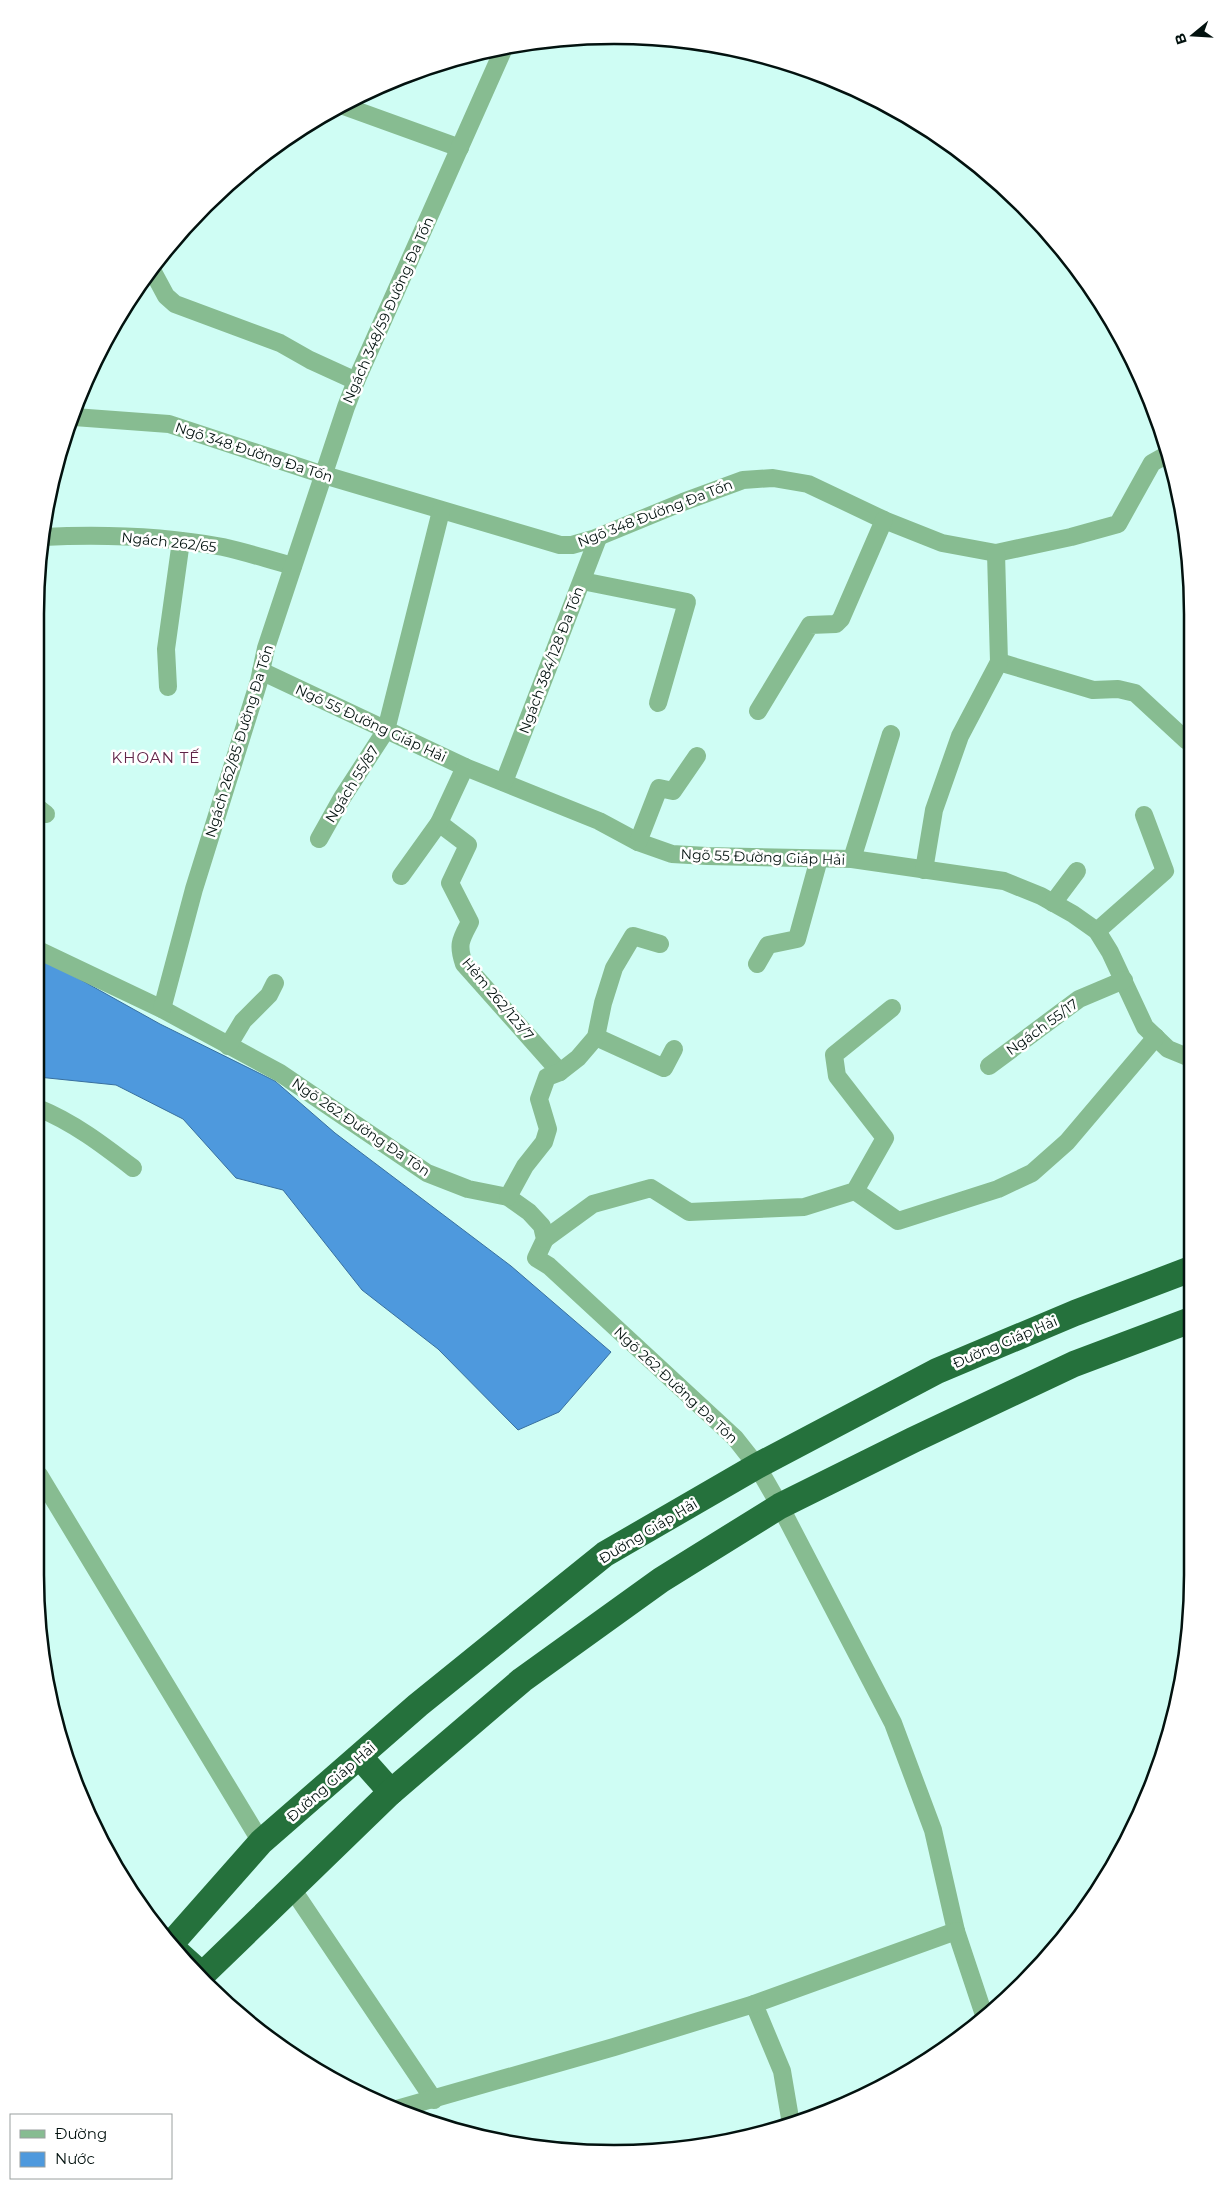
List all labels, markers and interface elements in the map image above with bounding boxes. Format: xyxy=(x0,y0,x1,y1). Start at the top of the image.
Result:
north arrow xyxy=(1168,10,1218,60)
text: B xyxy=(1170,31,1191,47)
street label: Ngách 348/59 Đường Đa Tốn xyxy=(339,214,437,406)
street label: Ngõ 348 Đường Đa Tốn xyxy=(173,418,335,486)
street label: Ngõ 348 Đường Đa Tốn xyxy=(575,475,735,551)
street label: Ngách 262/65 xyxy=(121,528,218,556)
street label: Ngách 384/128 Đa Tốn xyxy=(515,584,587,736)
street label: Ngách 262/85 Đường Đa Tốn xyxy=(201,642,277,840)
street label: Ngõ 55 Đường Giáp Hải xyxy=(293,680,449,766)
street label: Ngách 55/87 xyxy=(321,742,383,826)
district label: KHOAN TẾ xyxy=(112,748,200,767)
street label: Ngõ 55 Đường Giáp Hải xyxy=(680,845,846,869)
street label: Hẻm 262/123/7 xyxy=(458,954,538,1044)
street label: Ngách 55/17 xyxy=(1003,995,1081,1059)
street label: Ngõ 262 Đường Đa Tôn xyxy=(288,1074,434,1180)
street label: Đường Giáp Hải xyxy=(950,1312,1060,1372)
street label: Ngõ 262 Đường Đa Tôn xyxy=(610,1323,742,1447)
street label: Đường Giáp Hải xyxy=(595,1495,701,1567)
street label: Đường Giáp Hải xyxy=(283,1739,379,1825)
legend xyxy=(10,2114,172,2179)
text: Đường xyxy=(55,2124,107,2143)
text: Nước xyxy=(55,2149,95,2168)

